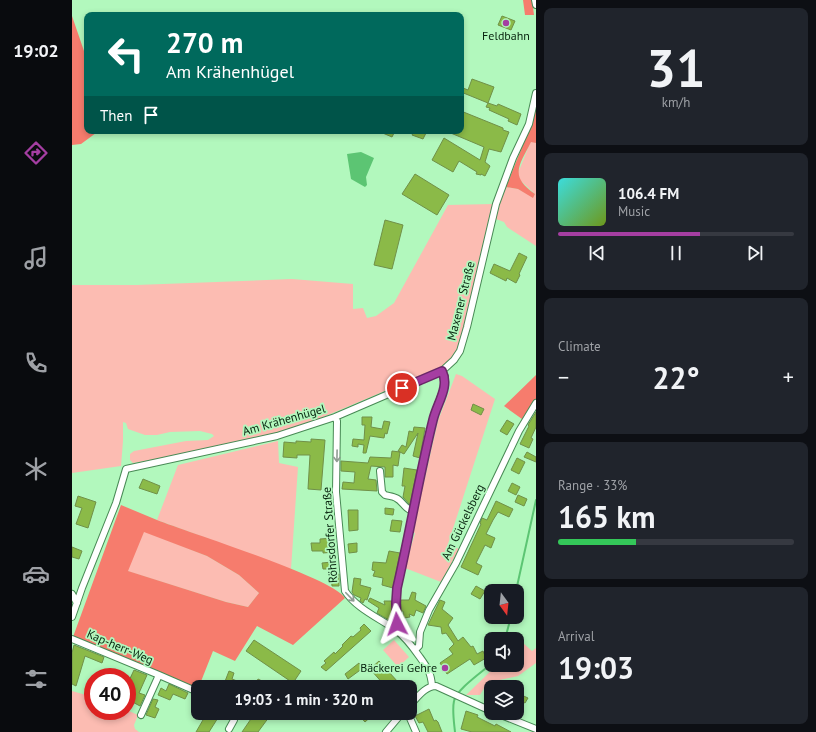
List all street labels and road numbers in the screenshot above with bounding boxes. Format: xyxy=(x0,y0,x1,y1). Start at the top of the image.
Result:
street label: Maxener Straße xyxy=(443,260,478,342)
street label: Am Krähenhügel xyxy=(241,400,327,438)
street label: Am Gückelsberg xyxy=(438,481,487,562)
street label: Röhrsdorfer Straße xyxy=(319,486,340,584)
street label: Kap-herr-Weg xyxy=(85,626,156,667)

